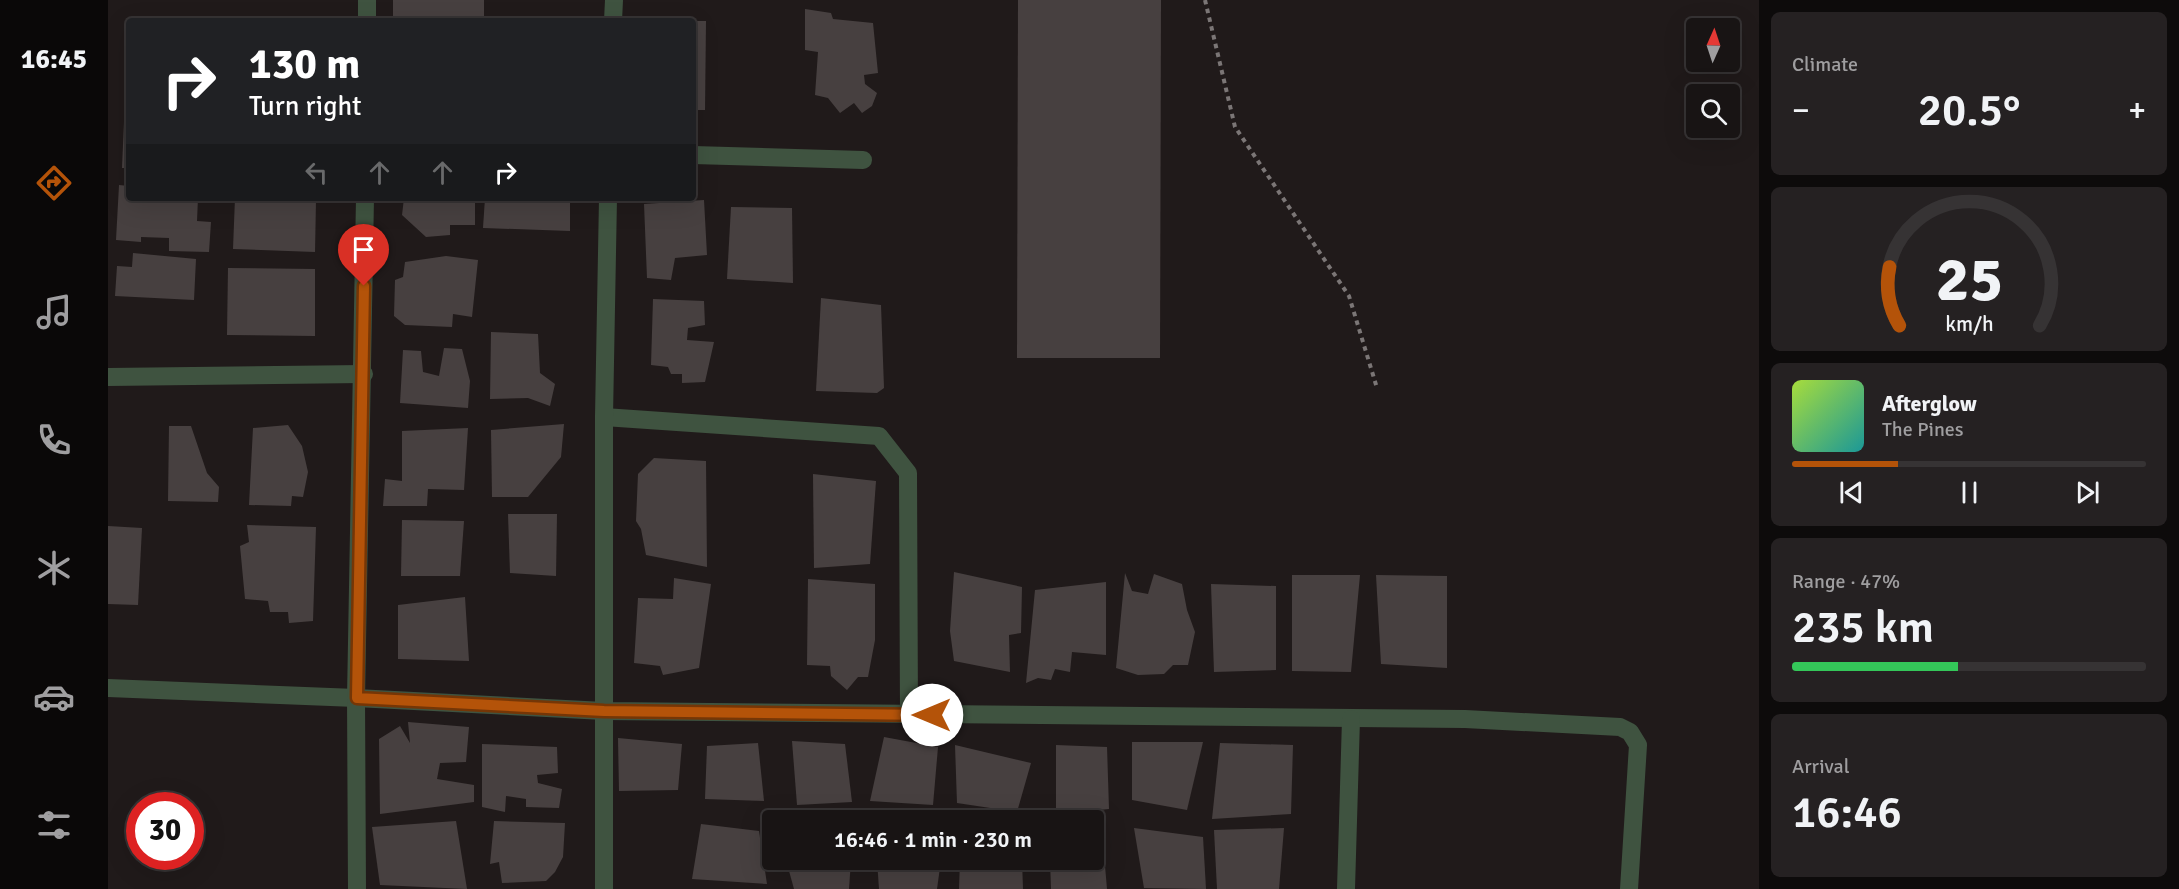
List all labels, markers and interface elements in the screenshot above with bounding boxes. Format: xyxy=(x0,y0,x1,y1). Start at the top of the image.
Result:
north arrow xyxy=(1686,18,1740,72)
map controls xyxy=(1686,18,1740,138)
text: 130 m xyxy=(249,39,360,90)
icon: right xyxy=(150,42,228,120)
text: 16:45 xyxy=(21,43,87,76)
text: Climate xyxy=(1792,52,1858,77)
text: 20.5° xyxy=(1918,83,2020,138)
button: search xyxy=(1686,84,1740,138)
text: Turn right xyxy=(249,90,362,123)
text: − xyxy=(1792,90,1810,131)
text: + xyxy=(2128,90,2146,131)
icon: left xyxy=(300,156,333,189)
icon: ahead xyxy=(363,156,396,189)
icon: ahead xyxy=(426,156,459,189)
icon: right xyxy=(489,156,522,189)
icon: directions xyxy=(33,162,75,204)
pin xyxy=(338,224,389,286)
icon: arrive xyxy=(347,233,380,266)
text: 25 xyxy=(1935,241,2003,318)
icon: music xyxy=(33,291,75,333)
text: km/h xyxy=(1945,312,1993,338)
text: Afterglow xyxy=(1882,390,1977,417)
text: The Pines xyxy=(1882,417,1964,442)
icon: phone xyxy=(33,419,75,461)
icon: previous xyxy=(1835,476,1868,509)
icon: pause xyxy=(1953,476,1986,509)
icon: next xyxy=(2071,476,2104,509)
icon: climate xyxy=(33,547,75,589)
text: Range · 47% xyxy=(1792,569,1900,594)
text: 235 km xyxy=(1792,600,1934,655)
icon: car xyxy=(33,676,75,718)
position arrow xyxy=(900,683,964,747)
text: Arrival xyxy=(1792,754,1850,779)
text: 16:46 xyxy=(1792,785,1902,840)
speed limit sign: 30 xyxy=(126,792,204,870)
icon: filters xyxy=(33,804,75,846)
text: 16:46 · 1 min · 230 m xyxy=(834,826,1032,853)

